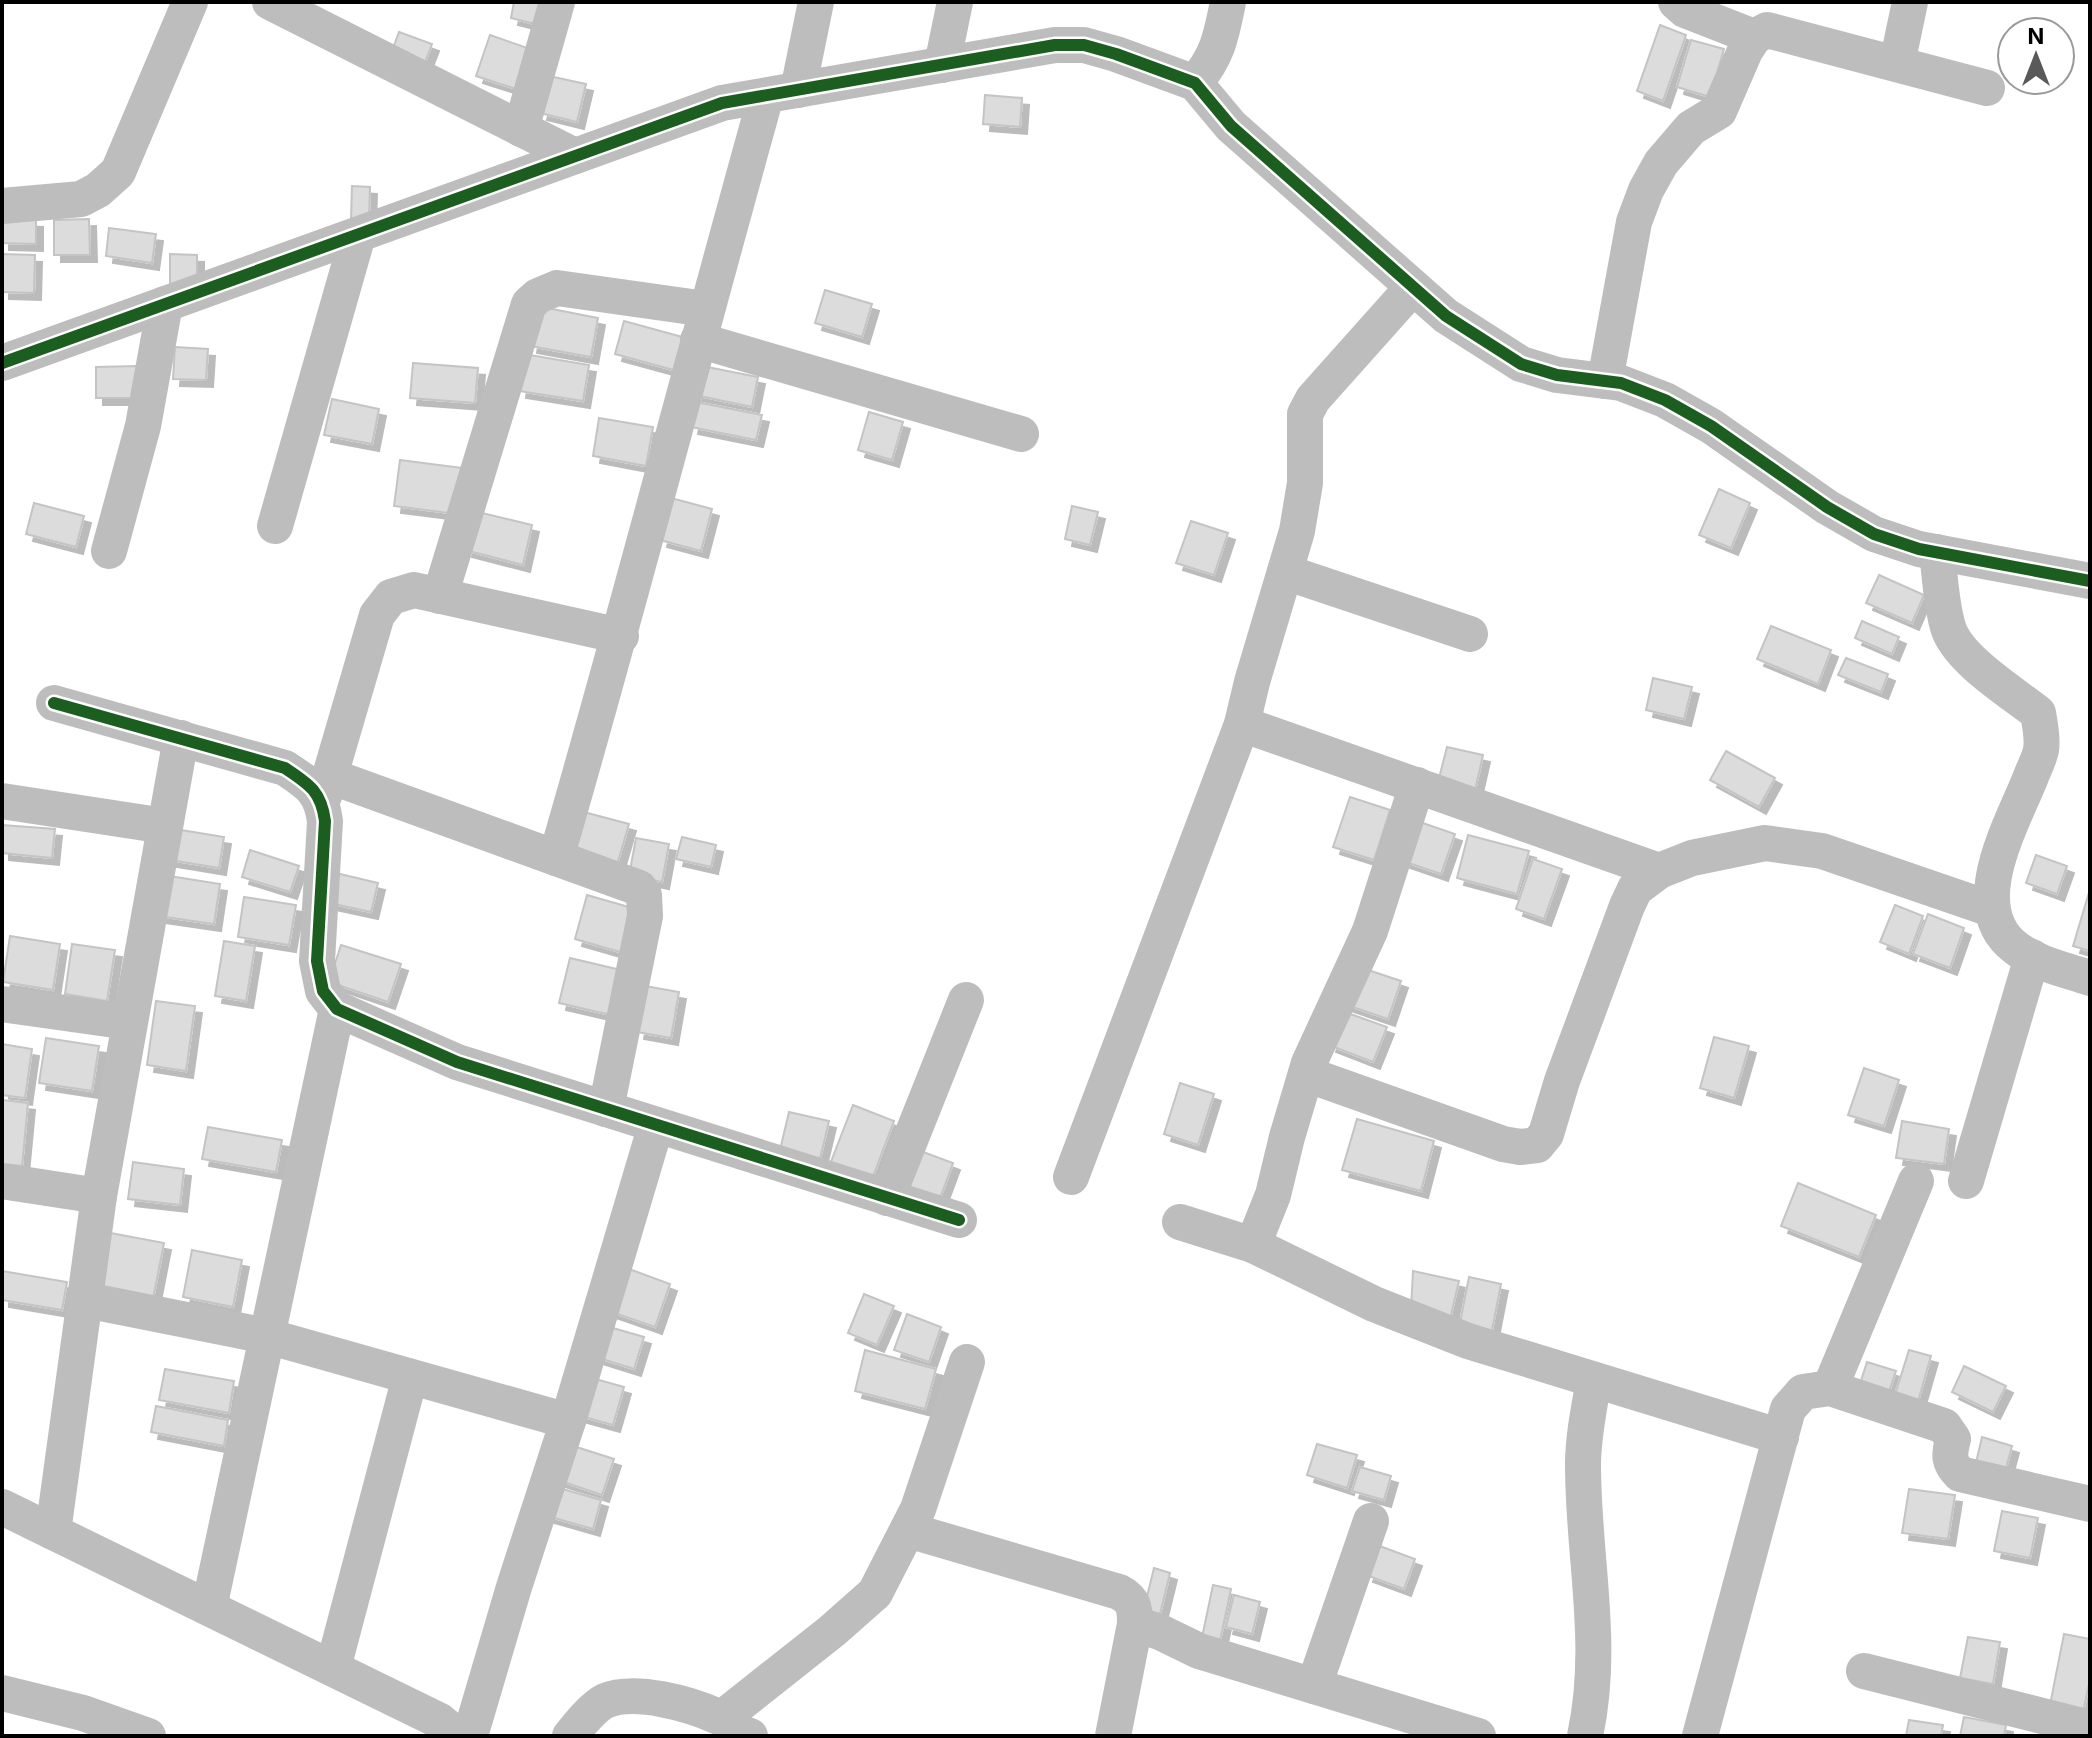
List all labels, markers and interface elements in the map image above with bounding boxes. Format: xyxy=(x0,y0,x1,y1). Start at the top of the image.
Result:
north arrow xyxy=(1996,16,2076,96)
text: N xyxy=(2028,23,2044,49)

